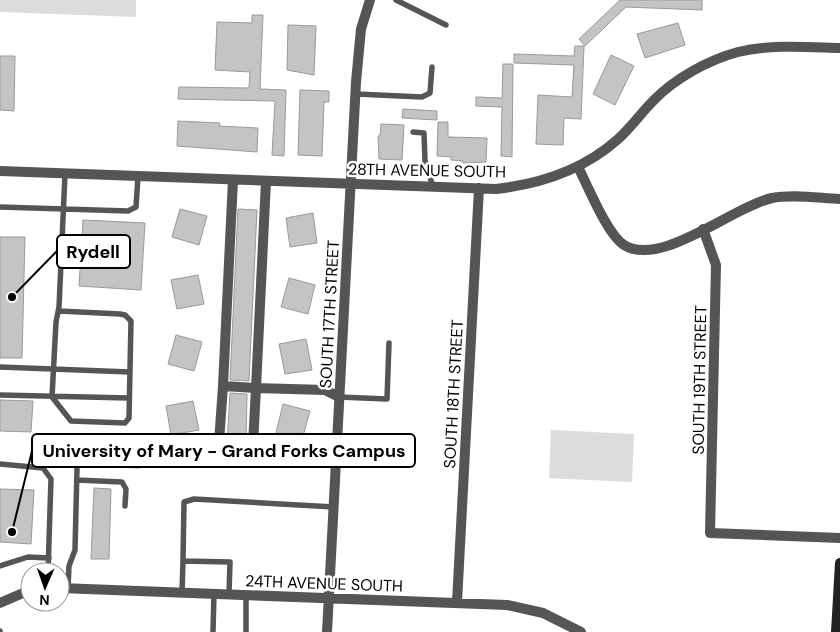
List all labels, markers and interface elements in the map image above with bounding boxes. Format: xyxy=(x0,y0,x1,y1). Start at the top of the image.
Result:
street label: 28TH AVENUE SOUTH xyxy=(348,159,506,182)
callout: Rydell xyxy=(57,235,130,268)
street label: SOUTH 17TH STREET xyxy=(315,239,344,389)
text: Rydell xyxy=(66,240,120,264)
street label: SOUTH 19TH STREET xyxy=(688,305,711,455)
street label: SOUTH 18TH STREET xyxy=(439,319,468,469)
callout: University of Mary - Grand Forks Campus xyxy=(32,434,415,467)
text: University of Mary - Grand Forks Campus xyxy=(42,439,406,463)
north arrow xyxy=(20,562,70,612)
street label: 24TH AVENUE SOUTH xyxy=(245,570,403,597)
text: N xyxy=(39,591,50,609)

